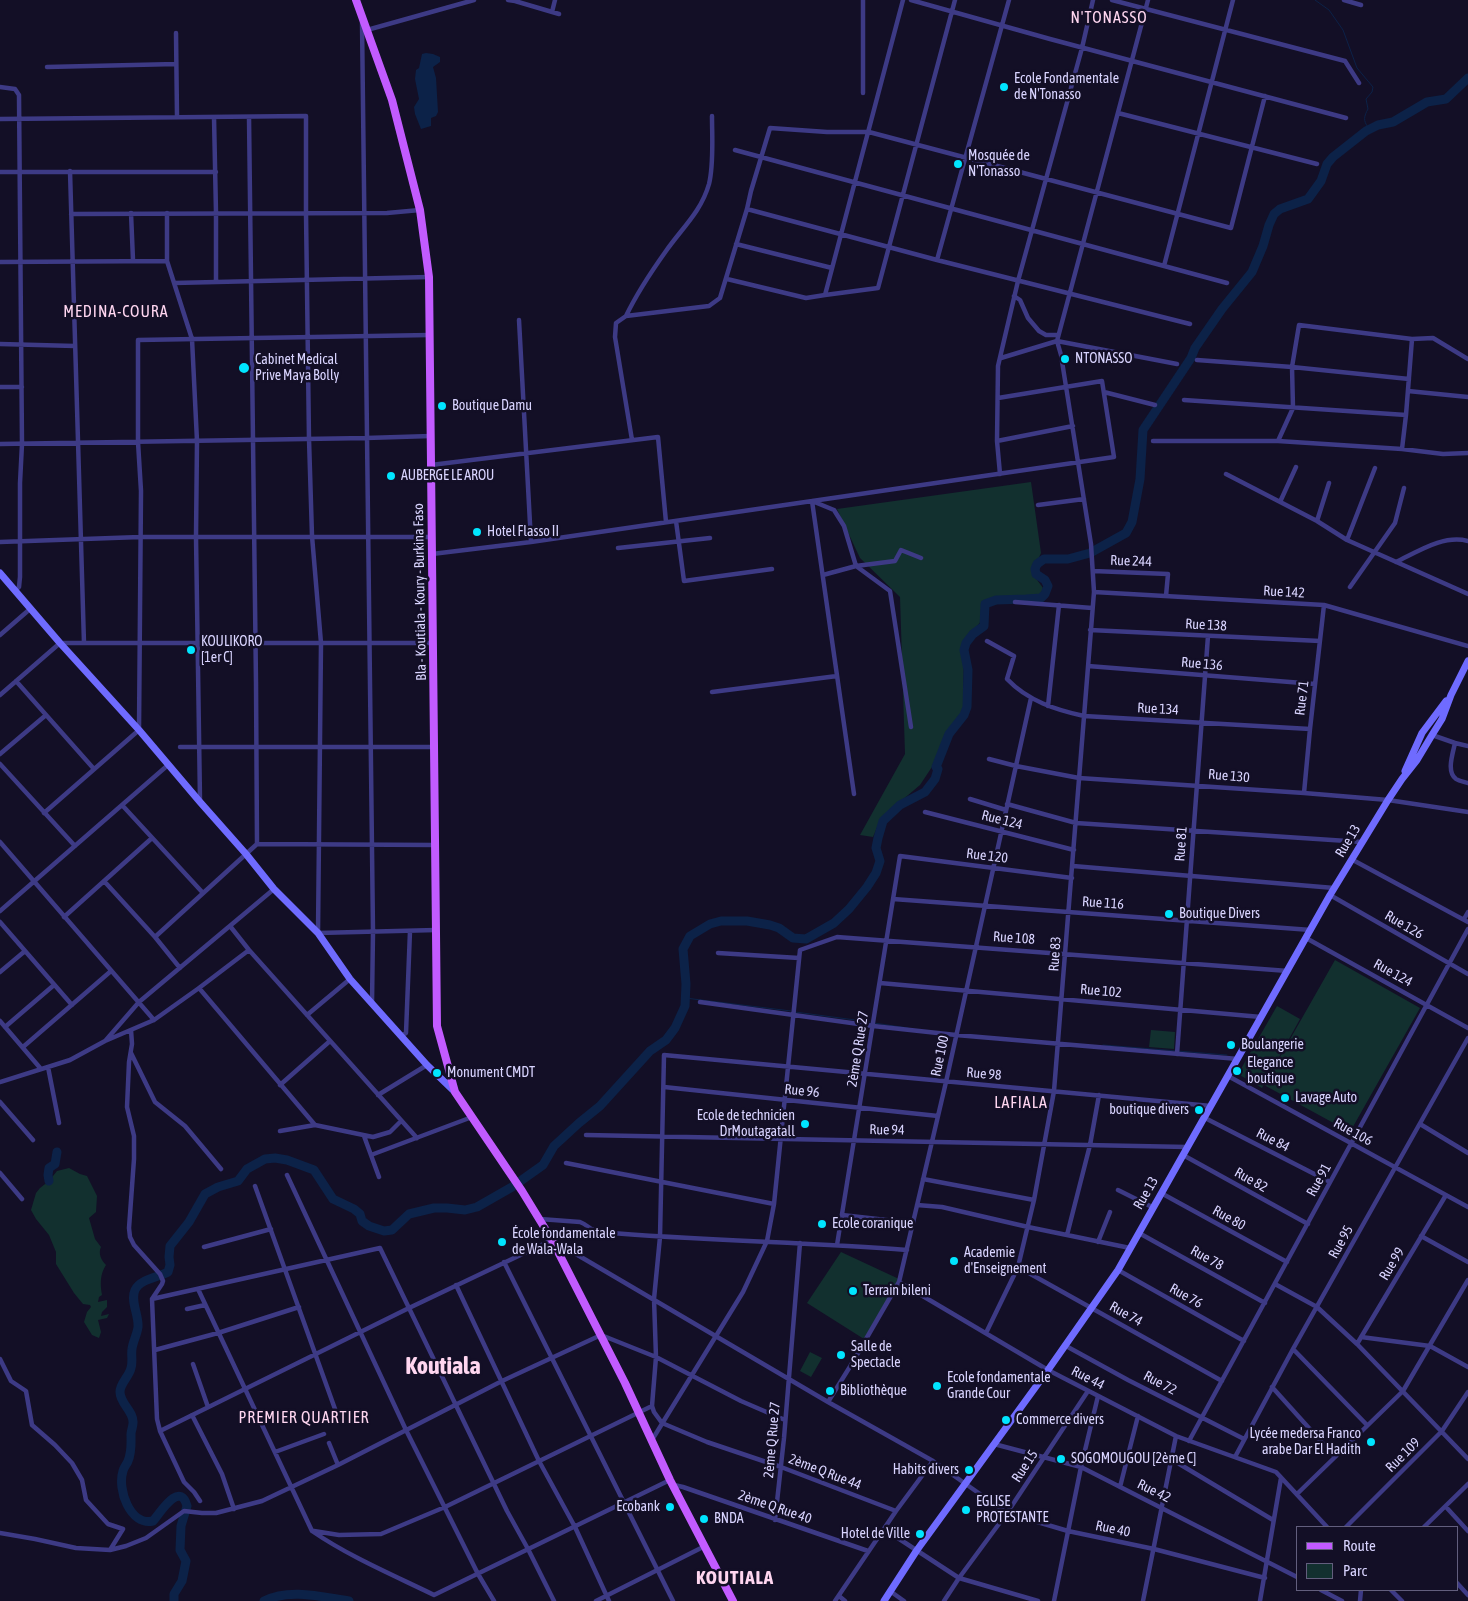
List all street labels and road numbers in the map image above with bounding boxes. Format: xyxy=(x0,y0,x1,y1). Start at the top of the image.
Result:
street label: Bla - Koutiala - Koury - Burkina Faso xyxy=(410,503,430,681)
street label: Rue 244 xyxy=(1110,552,1152,570)
street label: Rue 142 xyxy=(1263,583,1305,601)
street label: Rue 138 xyxy=(1185,616,1227,634)
street label: Rue 136 xyxy=(1180,654,1224,674)
street label: Rue 71 xyxy=(1292,680,1312,716)
street label: Rue 134 xyxy=(1137,700,1179,718)
street label: Rue 130 xyxy=(1207,766,1251,786)
street label: Rue 124 xyxy=(980,807,1024,833)
street label: Rue 13 xyxy=(1332,822,1364,860)
street label: Rue 81 xyxy=(1171,826,1191,862)
street label: Rue 120 xyxy=(965,845,1009,867)
street label: Rue 116 xyxy=(1082,893,1124,913)
street label: Rue 126 xyxy=(1382,907,1426,943)
street label: Rue 108 xyxy=(993,928,1035,948)
street label: Rue 83 xyxy=(1045,936,1065,972)
street label: Rue 124 xyxy=(1371,956,1415,990)
street label: Rue 102 xyxy=(1079,981,1123,1001)
street label: 2ème Q Rue 27 xyxy=(844,1010,872,1088)
street label: Rue 100 xyxy=(927,1034,953,1078)
street label: Rue 98 xyxy=(966,1064,1002,1084)
street label: Rue 96 xyxy=(784,1081,820,1101)
street label: Rue 106 xyxy=(1331,1115,1375,1149)
street label: Rue 94 xyxy=(869,1121,905,1139)
street label: Rue 84 xyxy=(1254,1125,1292,1155)
street label: Rue 91 xyxy=(1303,1161,1335,1199)
street label: Rue 82 xyxy=(1232,1164,1270,1196)
street label: Rue 13 xyxy=(1130,1174,1162,1212)
street label: Rue 80 xyxy=(1210,1202,1248,1234)
street label: Rue 95 xyxy=(1325,1223,1357,1261)
street label: Rue 78 xyxy=(1188,1242,1226,1274)
street label: Rue 99 xyxy=(1376,1245,1408,1283)
street label: Rue 76 xyxy=(1167,1280,1205,1312)
street label: Rue 74 xyxy=(1107,1298,1145,1330)
street label: Rue 44 xyxy=(1069,1363,1107,1393)
street label: Rue 72 xyxy=(1141,1367,1179,1399)
street label: 2ème Q Rue 27 xyxy=(760,1401,784,1479)
street label: Rue 109 xyxy=(1382,1434,1424,1476)
street label: Rue 15 xyxy=(1008,1447,1042,1485)
street label: 2ème Q Rue 44 xyxy=(786,1450,864,1494)
street label: Rue 42 xyxy=(1135,1476,1173,1506)
street label: 2ème Q Rue 40 xyxy=(736,1487,814,1527)
street label: Rue 40 xyxy=(1094,1517,1132,1541)

